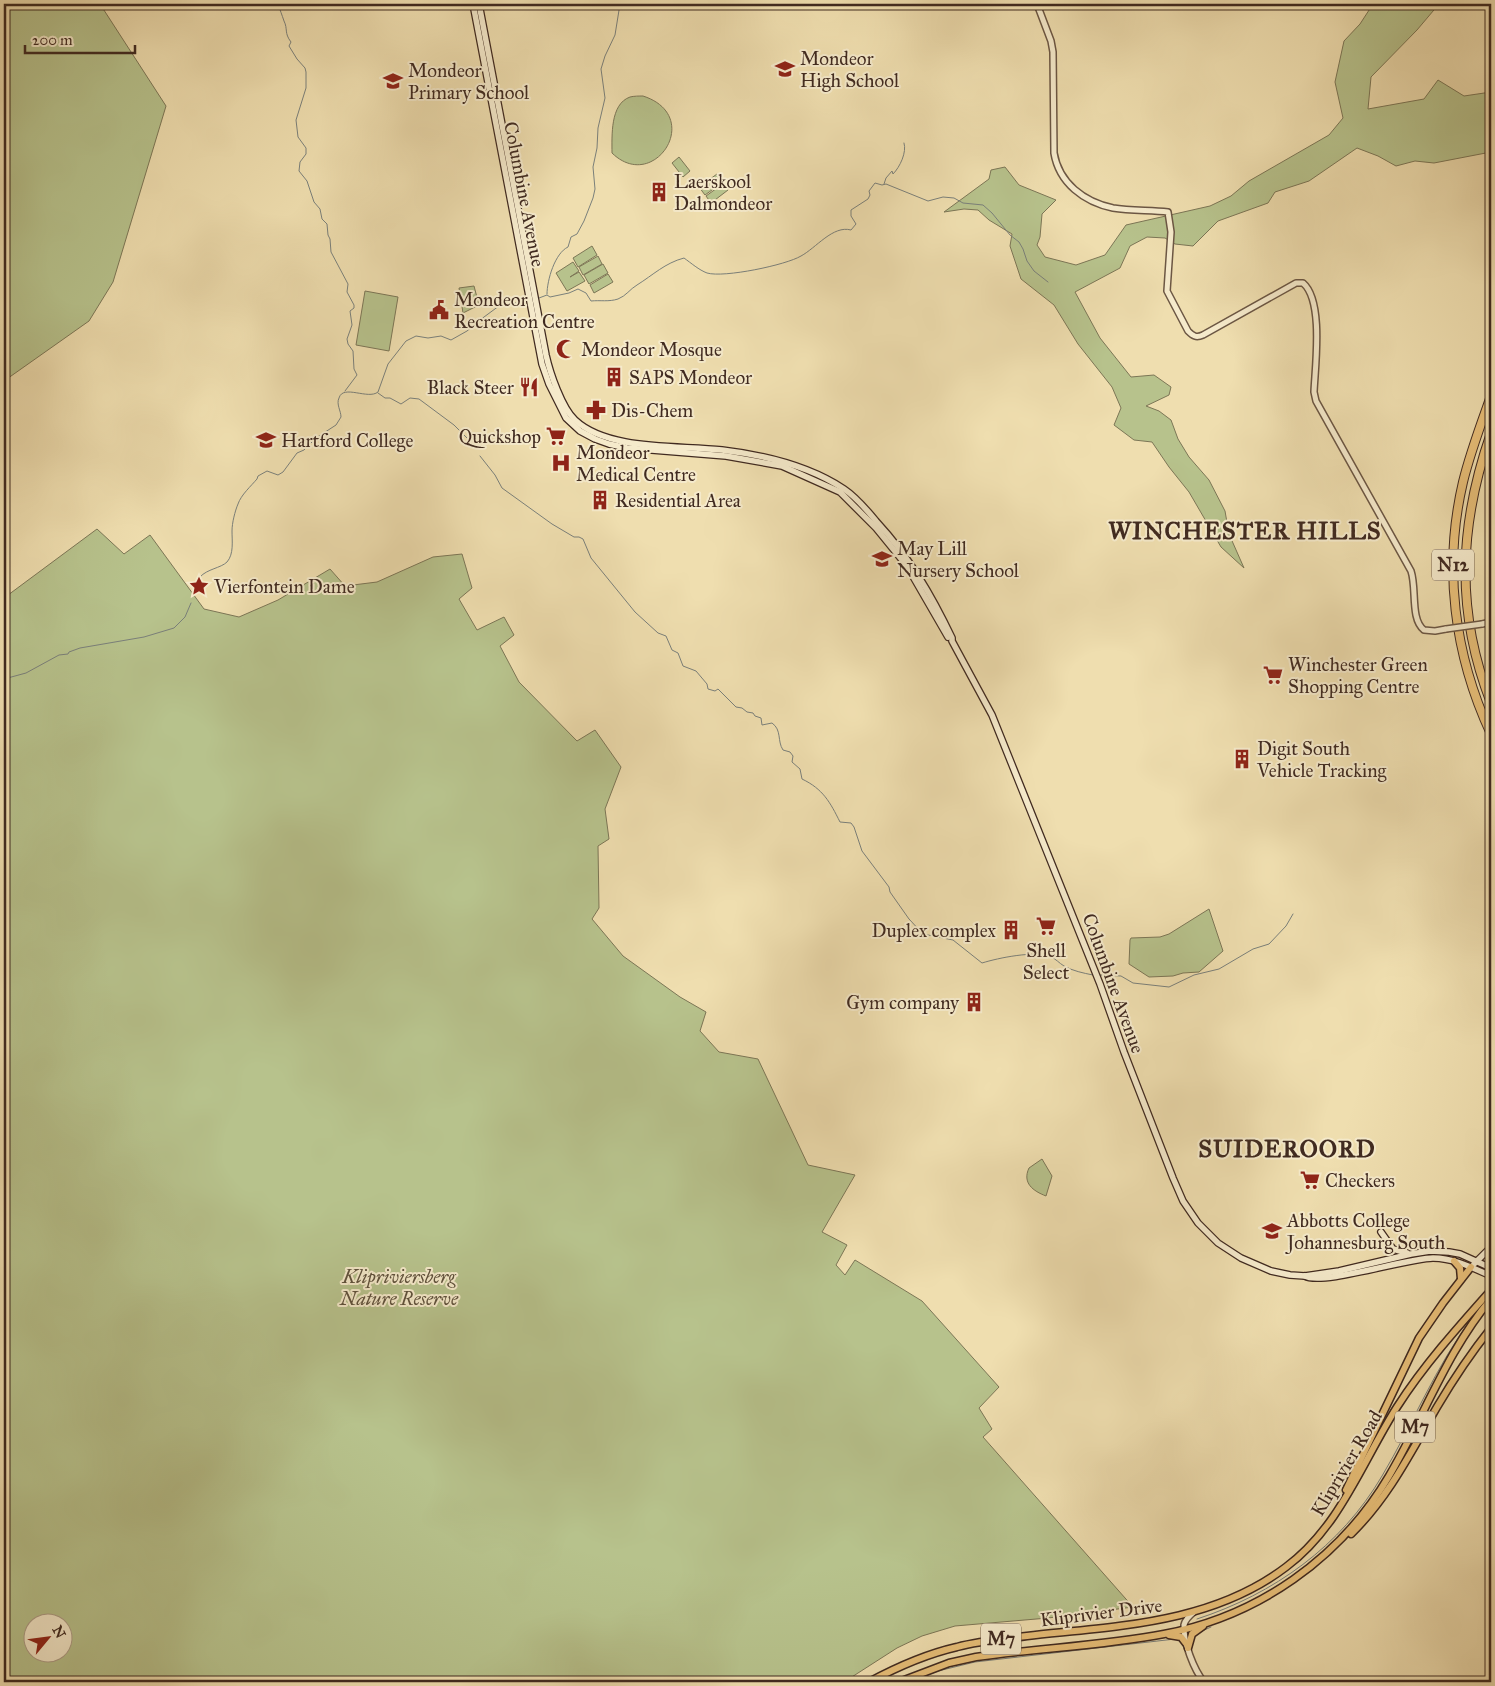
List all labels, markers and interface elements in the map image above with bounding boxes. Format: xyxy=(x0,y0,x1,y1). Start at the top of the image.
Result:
scale bar xyxy=(25,22,135,54)
text: 200 m xyxy=(32,31,73,49)
place label: Mondeor High School xyxy=(800,47,900,93)
school or university icon: Mondeor High School xyxy=(774,58,796,80)
place label: Mondeor Primary School xyxy=(408,59,530,104)
school or university icon: Mondeor Primary School xyxy=(382,70,404,92)
street label: Columbine Avenue xyxy=(499,120,550,269)
place label: Laerskool Dalmondeor xyxy=(674,170,773,215)
building icon: Laerskool Dalmondeor xyxy=(648,181,670,203)
place label: Mondeor Recreation Centre xyxy=(454,288,595,333)
public building icon: Mondeor Recreation Centre xyxy=(428,299,450,321)
mosque icon: Mondeor Mosque xyxy=(555,338,577,360)
place label: Mondeor Mosque xyxy=(581,338,722,362)
building icon: SAPS Mondeor xyxy=(603,366,625,388)
place label: SAPS Mondeor xyxy=(629,366,753,389)
place label: Black Steer xyxy=(427,376,515,399)
restaurant icon: Black Steer xyxy=(518,376,540,398)
pharmacy icon: Dis-Chem xyxy=(585,399,607,421)
place label: Dis-Chem xyxy=(611,399,693,422)
place label: Quickshop xyxy=(459,425,541,448)
supermarket icon: Quickshop xyxy=(545,425,567,447)
school or university icon: Hartford College xyxy=(255,429,277,451)
place label: Hartford College xyxy=(281,429,413,453)
place label: Mondeor Medical Centre xyxy=(576,441,696,486)
hospital icon: Mondeor Medical Centre xyxy=(550,452,572,474)
building icon: Residential Area xyxy=(589,489,611,511)
place label: Residential Area xyxy=(615,489,742,512)
district label: WINCHESTER HILLS xyxy=(1108,516,1382,546)
place label: May Lill Nursery School xyxy=(897,537,1020,582)
school or university icon: May Lill Nursery School xyxy=(871,548,893,570)
road number: N12 xyxy=(1432,550,1474,580)
place icon: Vierfontein Dame xyxy=(188,575,210,597)
place label: Vierfontein Dame xyxy=(213,575,355,598)
place label: Winchester Green Shopping Centre xyxy=(1288,653,1428,699)
supermarket icon: Winchester Green Shopping Centre xyxy=(1262,664,1284,686)
place label: Digit South Vehicle Tracking xyxy=(1256,737,1387,783)
building icon: Digit South Vehicle Tracking xyxy=(1231,748,1253,770)
street label: Columbine Avenue xyxy=(1078,910,1150,1056)
supermarket icon: Shell Select xyxy=(1035,915,1057,937)
place label: Duplex complex xyxy=(872,919,997,942)
building icon: Duplex complex xyxy=(1000,919,1022,941)
place label: Shell Select xyxy=(1023,939,1070,984)
place label: Gym company xyxy=(846,991,960,1014)
building icon: Gym company xyxy=(963,991,985,1013)
district label: SUIDEROORD xyxy=(1198,1134,1376,1164)
supermarket icon: Checkers xyxy=(1299,1169,1321,1191)
place label: Checkers xyxy=(1325,1169,1395,1192)
place label: Abbotts College Johannesburg South xyxy=(1285,1209,1446,1255)
school or university icon: Abbotts College Johannesburg South xyxy=(1261,1220,1283,1242)
park label: Klipriviersberg Nature Reserve xyxy=(339,1265,459,1310)
street label: Kliprivier Road xyxy=(1306,1406,1387,1520)
road number: M7 xyxy=(1395,1411,1435,1442)
street label: Kliprivier Drive xyxy=(1039,1594,1163,1631)
north arrow xyxy=(22,1614,72,1664)
text: N xyxy=(49,1623,69,1641)
road number: M7 xyxy=(981,1624,1021,1655)

